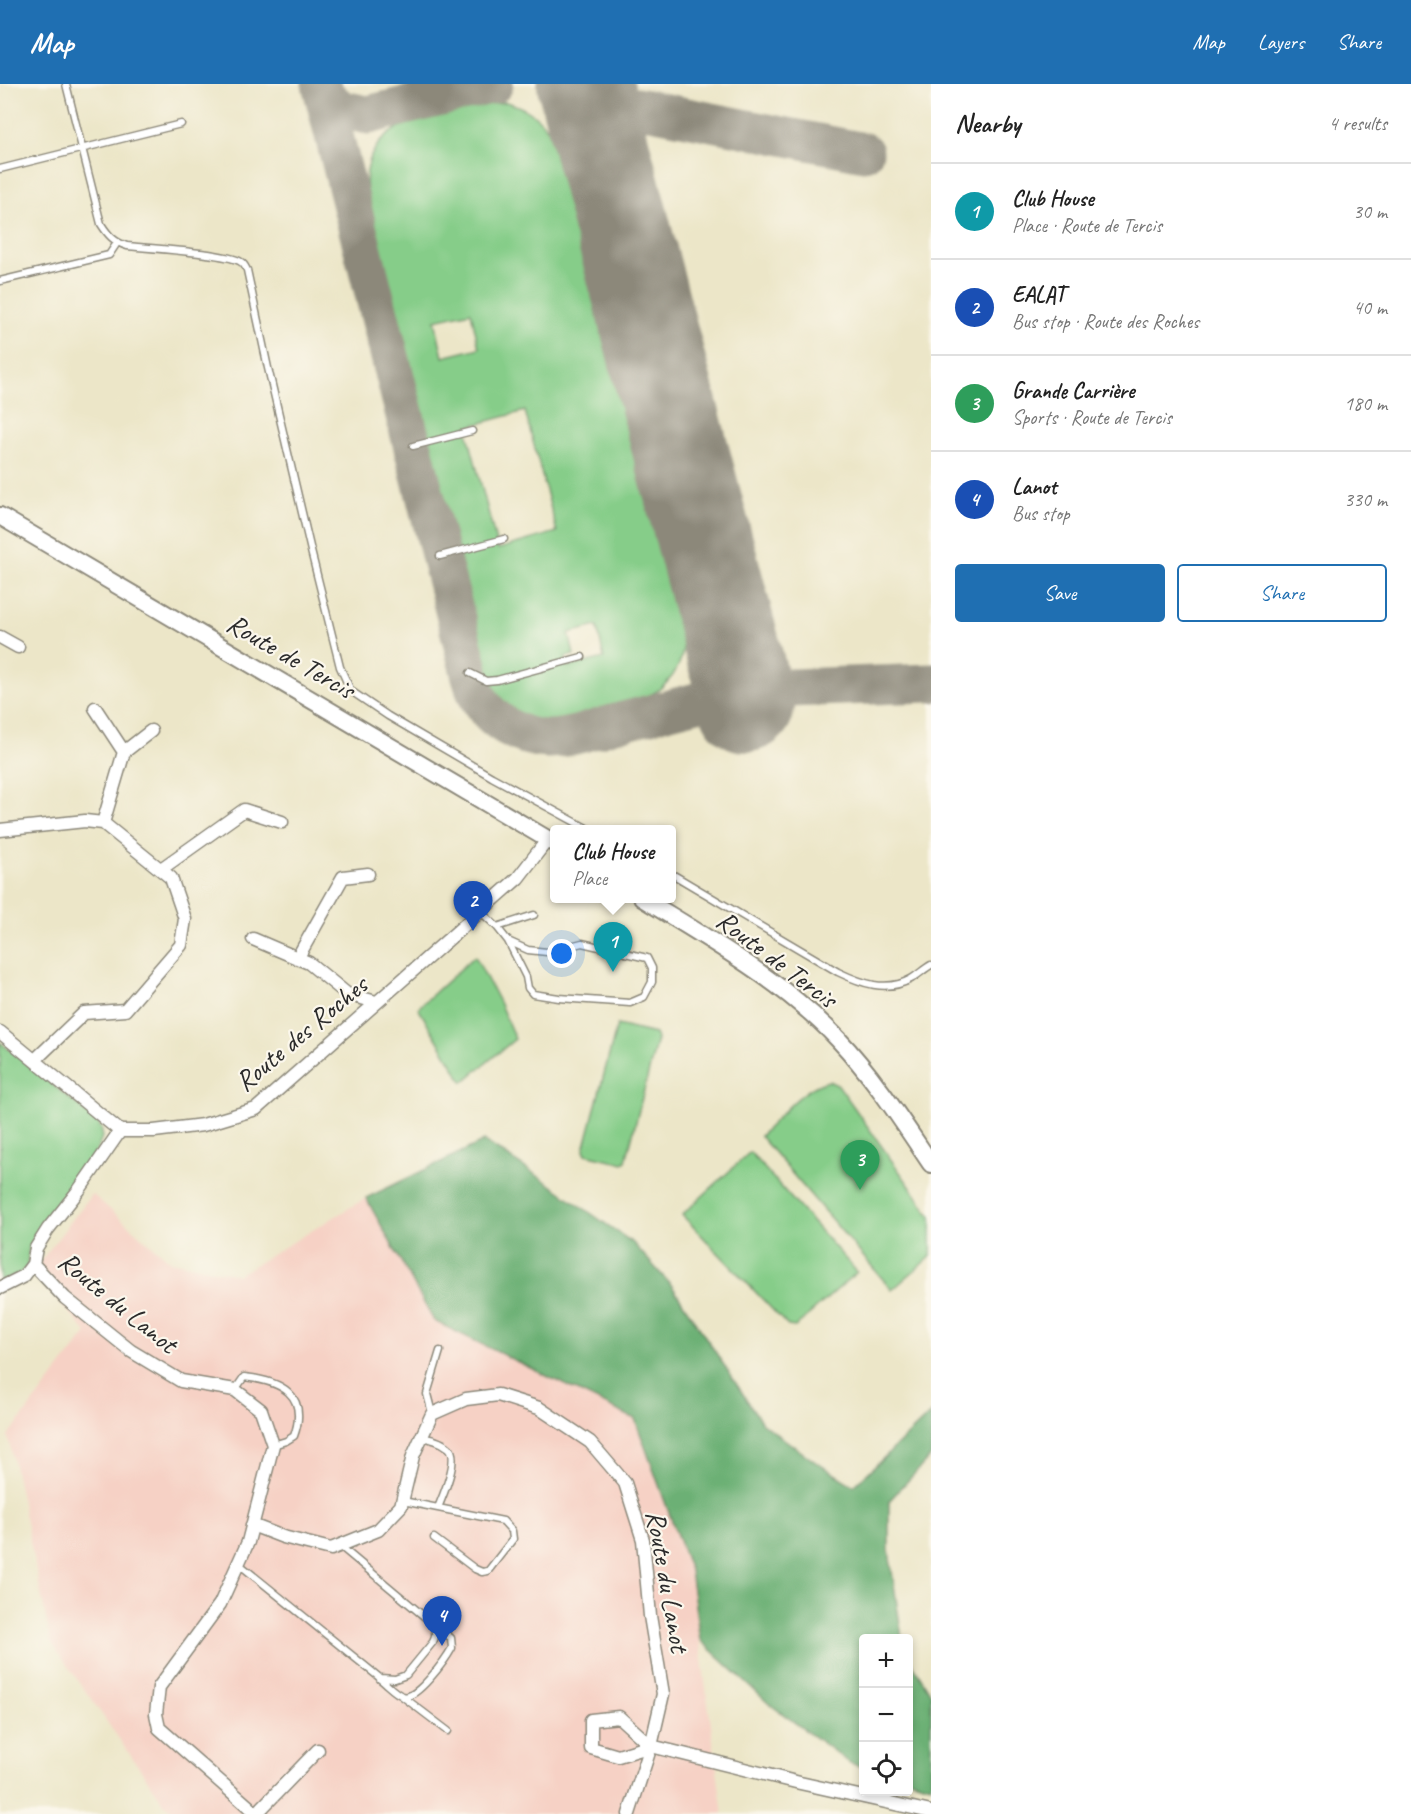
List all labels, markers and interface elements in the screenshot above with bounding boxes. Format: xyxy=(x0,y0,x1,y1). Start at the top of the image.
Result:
text: Map xyxy=(30,25,73,60)
text: Map xyxy=(1192,29,1225,55)
text: Layers xyxy=(1258,29,1304,55)
text: Share xyxy=(1337,29,1381,55)
text: Nearby xyxy=(955,107,1020,140)
text: 4 results xyxy=(1328,111,1387,136)
text: Club House xyxy=(1012,185,1094,213)
text: 1 xyxy=(970,199,979,224)
text: 30 m xyxy=(1353,199,1387,224)
text: Place · Route de Tercis xyxy=(1012,213,1162,238)
text: EALAT xyxy=(1012,281,1065,309)
text: 2 xyxy=(970,295,979,320)
text: 40 m xyxy=(1353,295,1387,320)
text: Bus stop · Route des Roches xyxy=(1012,309,1199,334)
text: Grande Carrière xyxy=(1012,377,1134,405)
text: 3 xyxy=(970,391,979,416)
text: 180 m xyxy=(1344,391,1387,416)
text: Sports · Route de Tercis xyxy=(1012,405,1172,430)
text: Lanot xyxy=(1012,473,1057,501)
text: 4 xyxy=(970,487,979,512)
text: 330 m xyxy=(1344,487,1387,512)
text: Bus stop xyxy=(1012,501,1070,526)
button: Save xyxy=(955,564,1165,622)
button: Share xyxy=(1177,564,1387,622)
street label: Route de Tercis xyxy=(221,605,363,708)
popup xyxy=(550,825,676,903)
text: Club House xyxy=(572,838,654,866)
text: Place xyxy=(572,866,607,891)
pin: 2 xyxy=(454,882,492,931)
street label: Route de Tercis xyxy=(710,902,846,1017)
pin: 1 xyxy=(594,922,632,972)
your location xyxy=(547,939,576,968)
street label: Route des Roches xyxy=(228,966,376,1099)
pin: 3 xyxy=(840,1140,880,1190)
street label: Route du Lanot xyxy=(51,1243,187,1362)
street label: Route du Lanot xyxy=(638,1507,698,1657)
pin: 4 xyxy=(422,1596,462,1646)
map controls xyxy=(859,1634,913,1796)
button: + xyxy=(859,1634,913,1688)
button: − xyxy=(859,1688,913,1742)
button: locate xyxy=(859,1742,913,1796)

